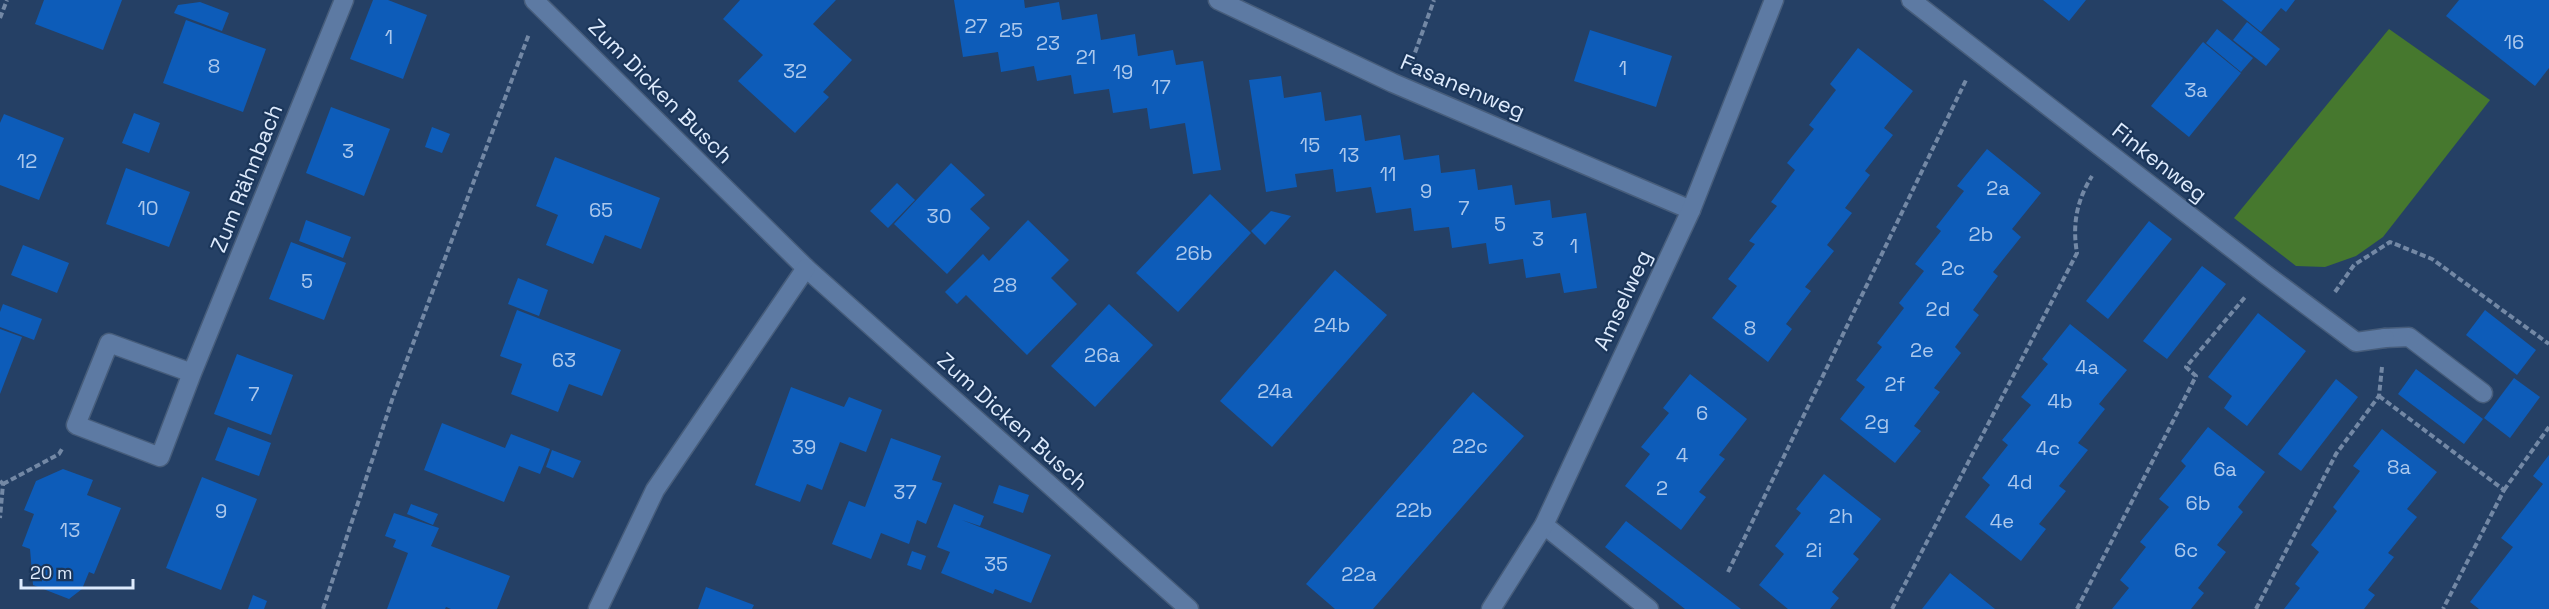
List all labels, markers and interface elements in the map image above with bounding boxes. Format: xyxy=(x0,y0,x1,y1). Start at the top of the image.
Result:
street label: Zum Dicken Busch xyxy=(583,13,739,169)
house number: 27 xyxy=(964,13,988,39)
house number: 25 xyxy=(999,17,1023,43)
house number: 1 xyxy=(385,24,393,50)
house number: 16 xyxy=(2504,29,2524,55)
house number: 23 xyxy=(1036,30,1060,56)
house number: 21 xyxy=(1076,44,1096,70)
street label: Fasanenweg xyxy=(1396,47,1530,125)
house number: 8 xyxy=(208,53,220,79)
house number: 1 xyxy=(1619,55,1627,81)
house number: 32 xyxy=(783,58,807,84)
house number: 19 xyxy=(1113,59,1133,85)
house number: 17 xyxy=(1151,74,1171,100)
house number: 3a xyxy=(2184,77,2208,103)
street label: Zum Rähnbach xyxy=(204,100,288,256)
street label: Finkenweg xyxy=(2107,116,2213,208)
house number: 15 xyxy=(1300,132,1320,158)
house number: 3 xyxy=(342,138,354,164)
house number: 13 xyxy=(1339,142,1359,168)
house number: 12 xyxy=(17,148,37,174)
house number: 11 xyxy=(1380,161,1396,187)
house number: 2a xyxy=(1986,175,2010,201)
house number: 9 xyxy=(1420,178,1432,204)
house number: 10 xyxy=(137,195,159,221)
house number: 7 xyxy=(1458,195,1470,221)
house number: 65 xyxy=(589,197,613,223)
house number: 30 xyxy=(927,203,951,229)
house number: 5 xyxy=(1494,211,1506,237)
house number: 2b xyxy=(1969,221,1993,247)
house number: 3 xyxy=(1532,226,1544,252)
house number: 1 xyxy=(1570,233,1578,259)
house number: 26b xyxy=(1175,240,1213,266)
street label: Amselweg xyxy=(1587,245,1657,355)
house number: 2c xyxy=(1941,255,1965,281)
house number: 5 xyxy=(301,268,313,294)
house number: 28 xyxy=(993,272,1017,298)
house number: 2d xyxy=(1926,296,1950,322)
house number: 24b xyxy=(1314,312,1350,338)
house number: 8 xyxy=(1744,315,1756,341)
house number: 2e xyxy=(1910,337,1934,363)
house number: 26a xyxy=(1084,342,1120,368)
street label: Zum Dicken Busch xyxy=(932,346,1094,496)
house number: 63 xyxy=(552,347,576,373)
house number: 4a xyxy=(2075,354,2099,380)
house number: 2f xyxy=(1885,371,1906,397)
house number: 24a xyxy=(1257,378,1293,404)
house number: 7 xyxy=(248,381,260,407)
house number: 4b xyxy=(2047,388,2073,414)
house number: 6 xyxy=(1696,400,1708,426)
house number: 2g xyxy=(1865,409,1889,435)
house number: 22c xyxy=(1452,433,1488,459)
house number: 39 xyxy=(792,434,816,460)
house number: 4c xyxy=(2036,435,2060,461)
house number: 4 xyxy=(1676,442,1688,468)
house number: 8a xyxy=(2387,454,2411,480)
house number: 6a xyxy=(2213,456,2237,482)
house number: 4d xyxy=(2007,469,2033,495)
house number: 2 xyxy=(1656,475,1668,501)
house number: 37 xyxy=(893,479,917,505)
house number: 6b xyxy=(2185,490,2211,516)
house number: 22b xyxy=(1396,497,1433,523)
house number: 9 xyxy=(215,498,227,524)
house number: 2h xyxy=(1829,503,1853,529)
house number: 4e xyxy=(1990,508,2014,534)
house number: 13 xyxy=(60,517,80,543)
house number: 2i xyxy=(1806,537,1822,563)
house number: 6c xyxy=(2174,537,2198,563)
house number: 35 xyxy=(984,551,1008,577)
scale bar xyxy=(21,552,134,590)
text: 20 m xyxy=(30,561,73,584)
house number: 22a xyxy=(1341,561,1377,587)

